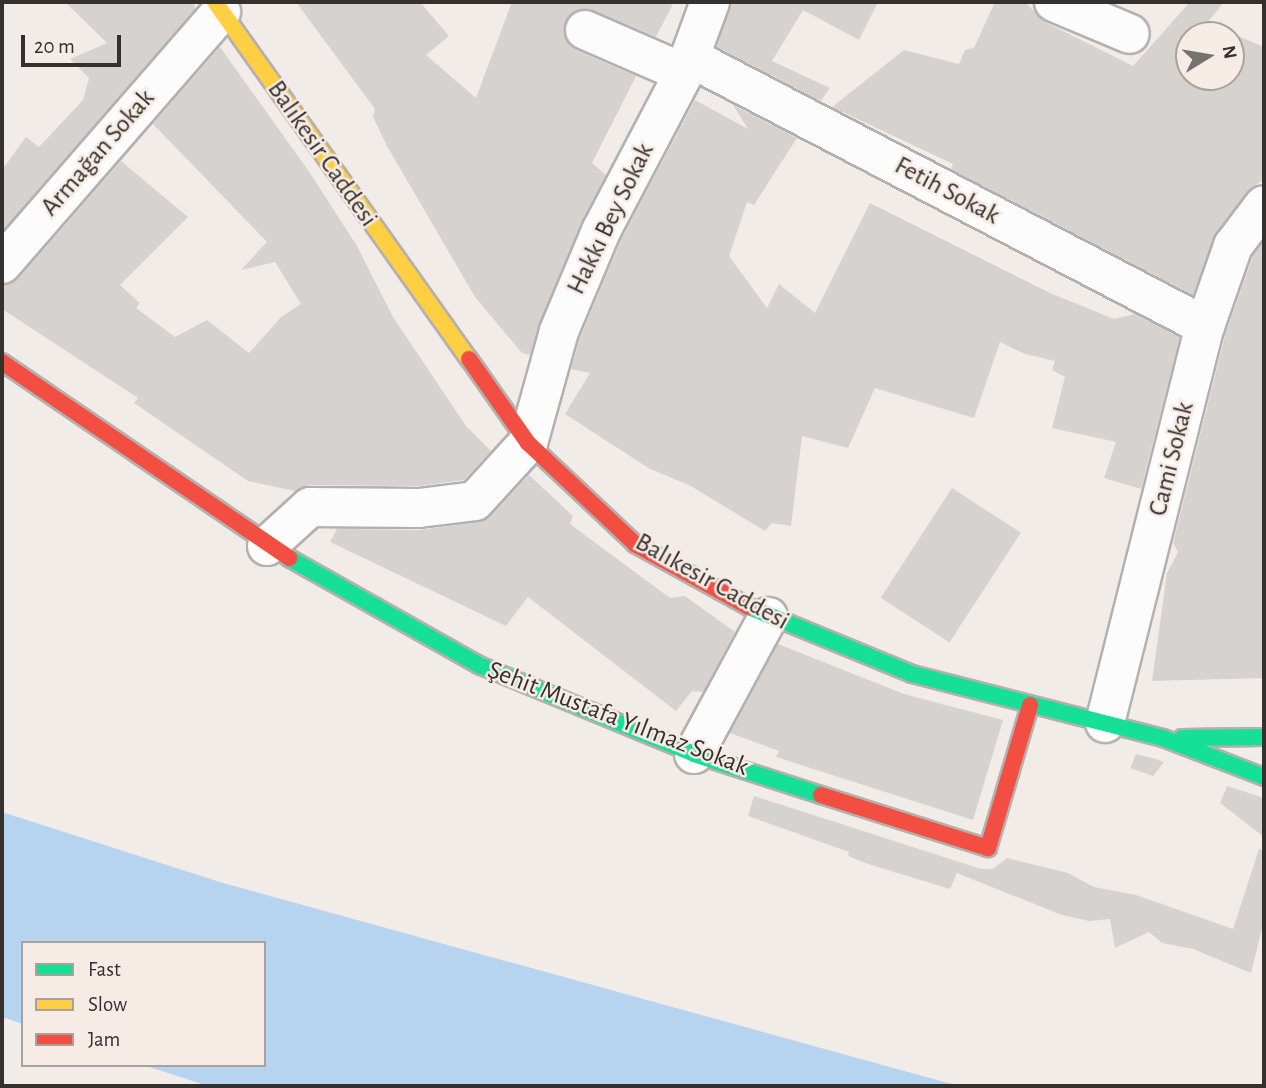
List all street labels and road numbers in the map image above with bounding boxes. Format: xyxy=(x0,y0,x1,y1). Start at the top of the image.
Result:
street label: Balıkesir Caddesi xyxy=(260,75,384,233)
street label: Armağan Sokak xyxy=(35,83,161,223)
street label: Hakkı Bey Sokak xyxy=(561,138,661,300)
street label: Fetih Sokak xyxy=(889,150,1005,232)
street label: Cami Sokak xyxy=(1143,399,1201,519)
street label: Balıkesir Caddesi xyxy=(630,527,794,637)
street label: Şehit Mustafa Yılmaz Sokak xyxy=(483,655,753,783)

